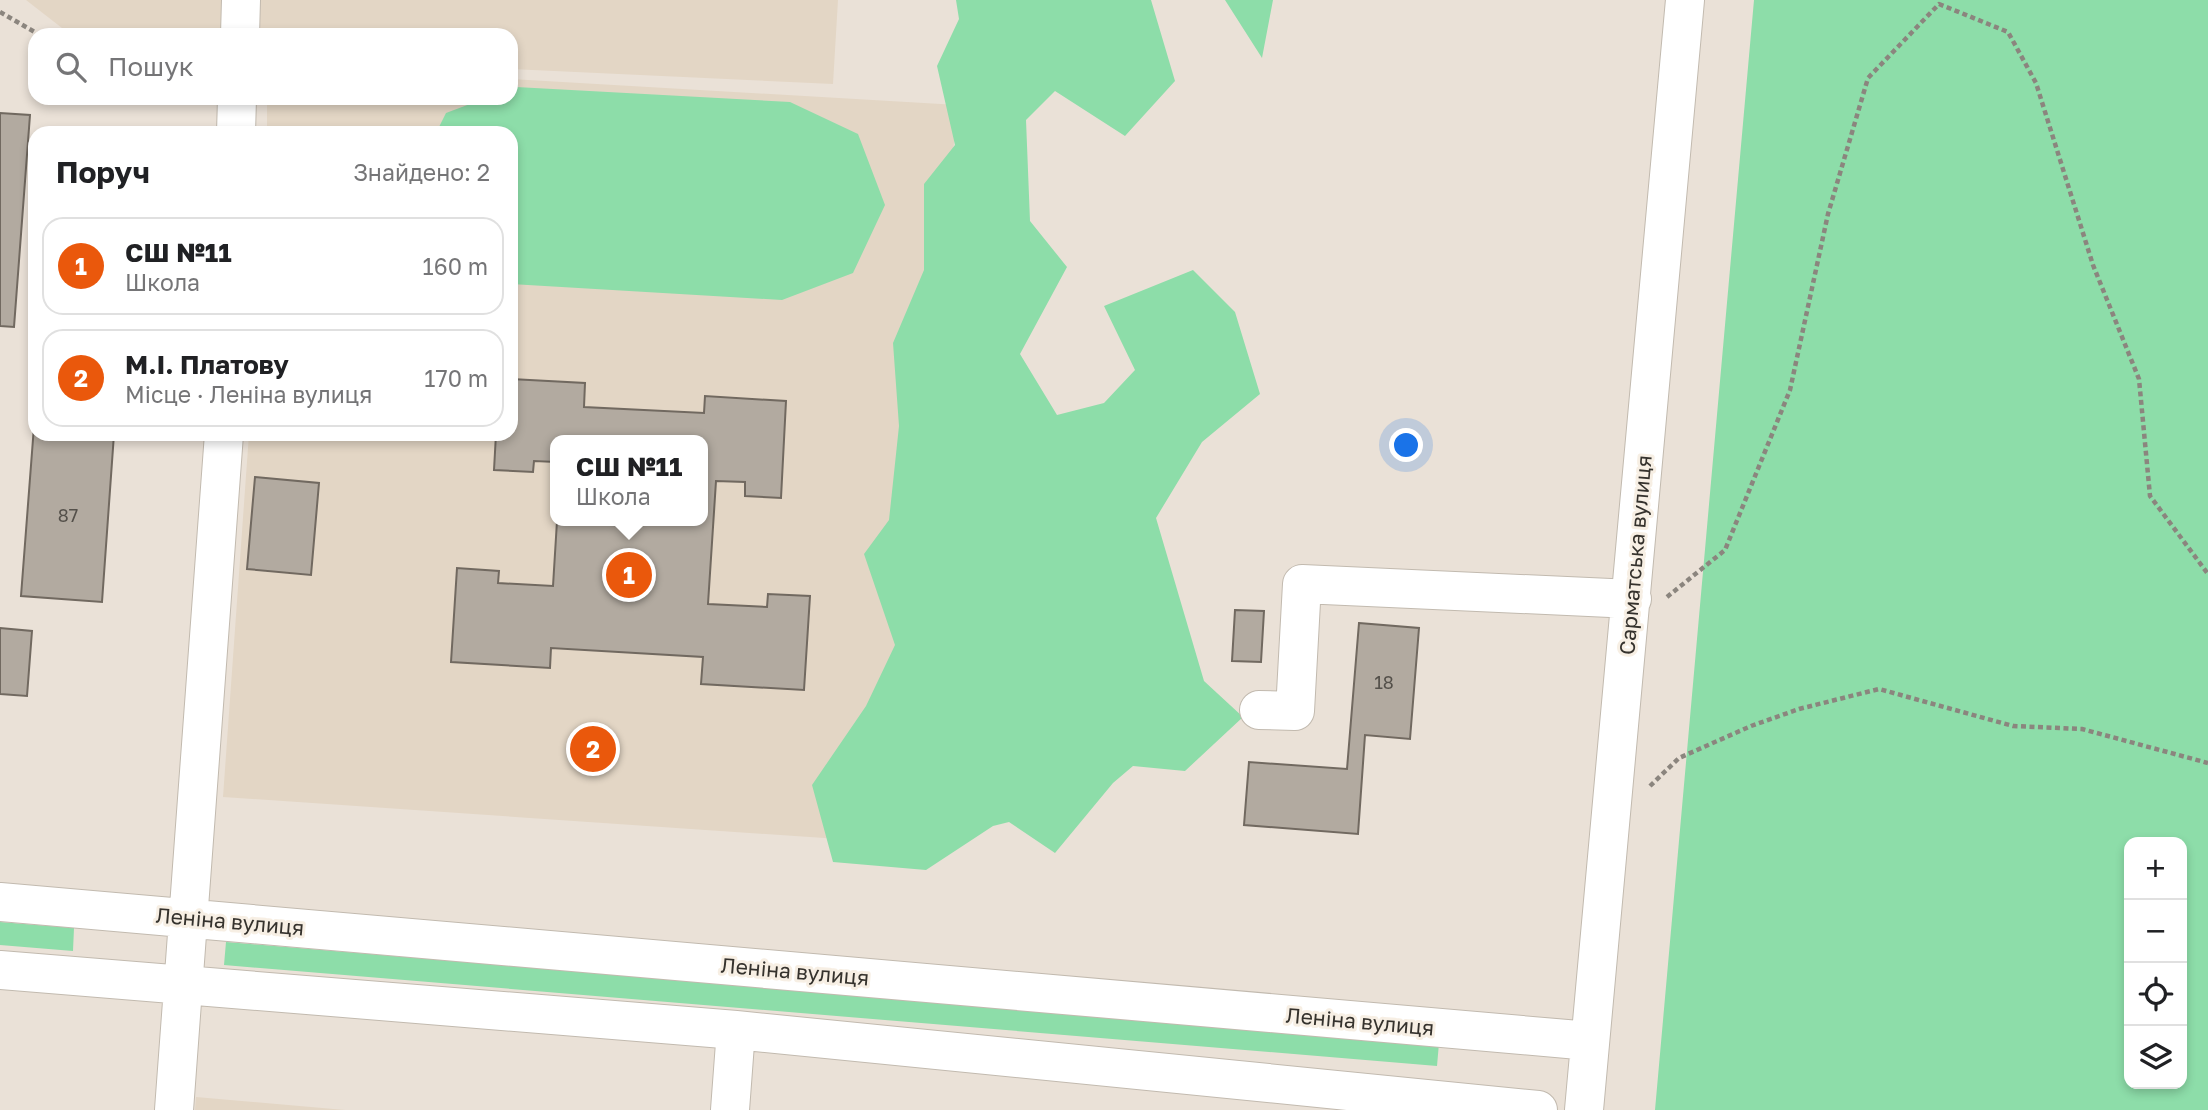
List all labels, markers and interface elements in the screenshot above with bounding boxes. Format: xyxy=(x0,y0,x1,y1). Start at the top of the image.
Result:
search box xyxy=(28,28,518,105)
icon: search xyxy=(52,48,90,86)
text: Пошук xyxy=(108,51,194,82)
text: Поруч xyxy=(56,154,150,190)
text: Знайдено: 2 xyxy=(353,158,490,186)
text: СШ №11 xyxy=(125,237,232,268)
text: 1 xyxy=(75,252,87,280)
text: 160 m xyxy=(423,252,488,280)
text: Школа xyxy=(125,268,200,296)
text: М.І. Платову xyxy=(125,349,289,380)
text: 2 xyxy=(74,364,88,392)
text: 170 m xyxy=(424,364,488,392)
text: Місце · Леніна вулиця xyxy=(125,380,372,408)
your location xyxy=(1389,428,1423,462)
popup xyxy=(550,435,708,526)
text: СШ №11 xyxy=(576,451,682,482)
street label: Сарматська вулиця xyxy=(1613,454,1657,656)
text: Школа xyxy=(576,482,651,510)
house number: 87 xyxy=(58,504,78,526)
pin: 1 xyxy=(606,549,652,601)
house number: 18 xyxy=(1374,671,1394,693)
pin: 2 xyxy=(570,723,616,775)
map controls xyxy=(2124,837,2187,1089)
button: + xyxy=(2124,837,2187,900)
button: − xyxy=(2124,900,2187,963)
street label: Леніна вулиця xyxy=(155,902,305,940)
street label: Леніна вулиця xyxy=(720,952,870,990)
button: locate xyxy=(2124,963,2187,1026)
street label: Леніна вулиця xyxy=(1285,1002,1435,1040)
button: layers xyxy=(2124,1026,2187,1089)

